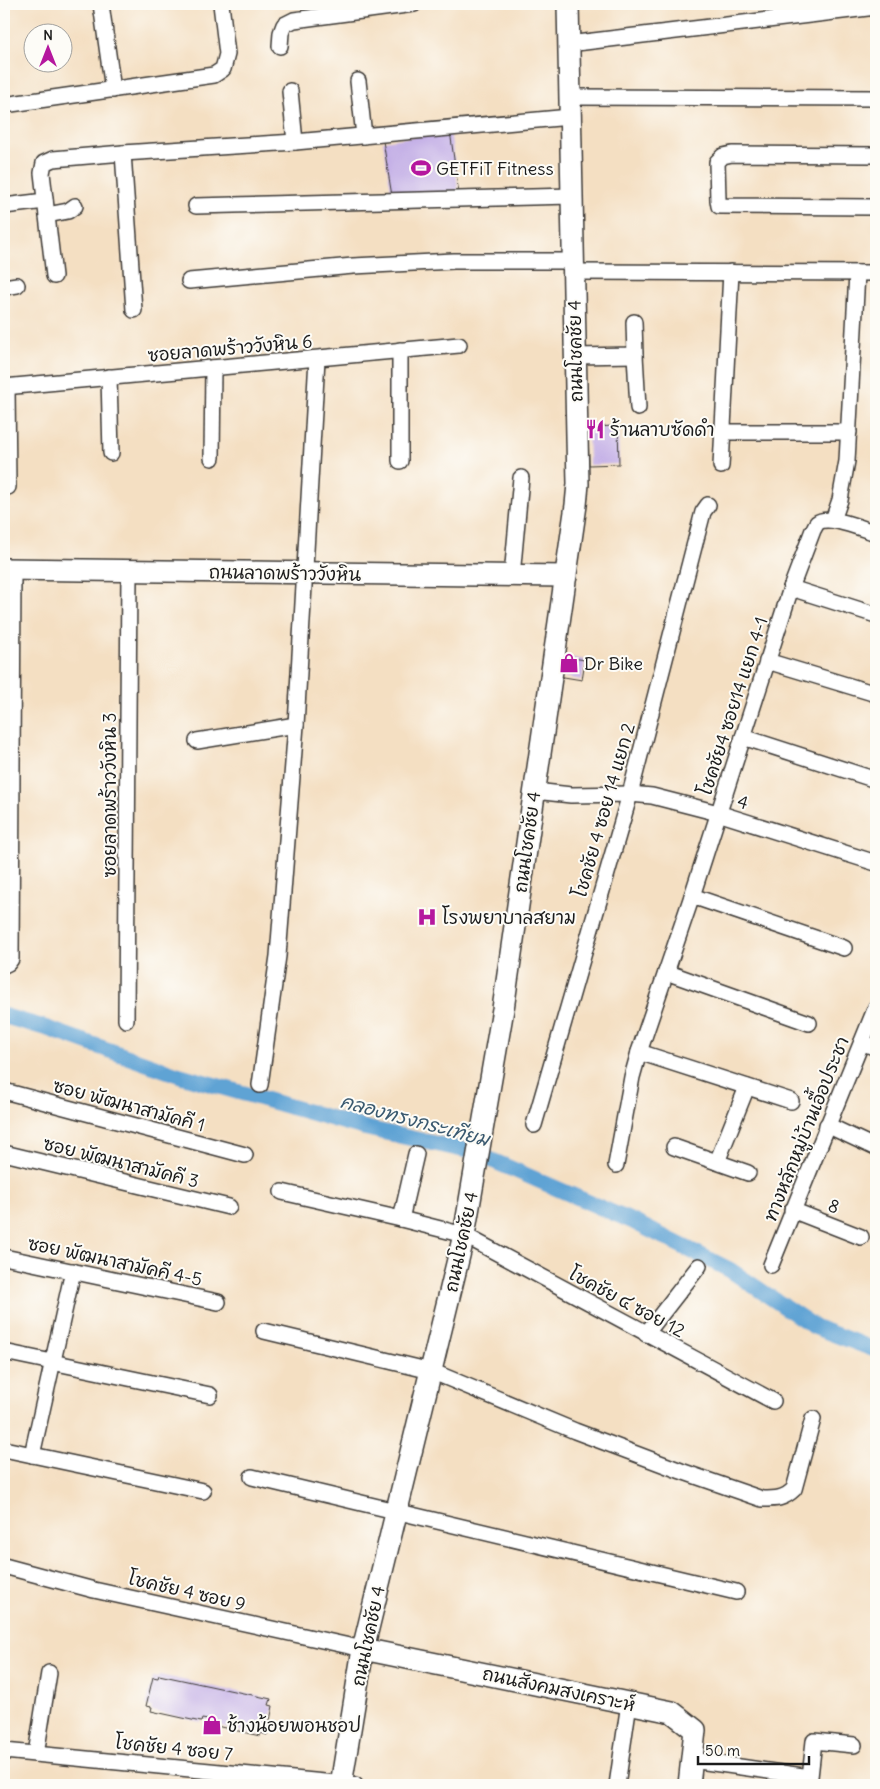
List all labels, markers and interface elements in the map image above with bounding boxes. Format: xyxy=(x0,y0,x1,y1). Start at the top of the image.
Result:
north arrow xyxy=(22,22,72,72)
text: N xyxy=(43,26,53,44)
sports icon: GETFiT Fitness xyxy=(410,157,432,179)
place label: GETFiT Fitness xyxy=(436,157,554,180)
street label: ถนนโชคชัย 4 xyxy=(562,300,587,402)
street label: ซอยลาดพร้าววังหิน 6 xyxy=(147,329,313,367)
restaurant icon: ร้านลาบซัดดำ xyxy=(584,418,606,440)
place label: ร้านลาบซัดดำ xyxy=(610,418,715,441)
street label: ถนนลาดพร้าววังหิน xyxy=(209,560,362,586)
street label: โชคชัย4 ซอย14 แยก 4-1 xyxy=(692,614,773,798)
shop icon: Dr Bike xyxy=(558,652,580,674)
place label: Dr Bike xyxy=(584,652,643,675)
street label: ซอยลาดพร้าววังหิน 3 xyxy=(98,712,121,878)
street label: โชคชัย 4 ซอย 14 แยก 2 xyxy=(567,720,640,900)
street label: 4 xyxy=(735,789,751,815)
street label: ถนนโชคชัย 4 xyxy=(508,790,545,894)
place label: โรงพยาบาลสยาม xyxy=(442,905,576,929)
hospital icon: โรงพยาบาลสยาม xyxy=(416,906,438,928)
street label: ทางหลักหมู่บ้านเอื้อประชา xyxy=(754,1031,856,1226)
street label: ซอย พัฒนาสามัคคี 1 xyxy=(50,1074,208,1136)
water label: คลองทรงกระเทียม xyxy=(338,1089,493,1152)
street label: ซอย พัฒนาสามัคคี 3 xyxy=(41,1132,201,1192)
street label: ถนนโชคชัย 4 xyxy=(438,1189,483,1294)
street label: 8 xyxy=(825,1193,843,1219)
street label: ซอย พัฒนาสามัคคี 4-5 xyxy=(26,1231,204,1291)
street label: โชคชัย ๔ ซอย 12 xyxy=(565,1261,689,1342)
street label: โชคชัย 4 ซอย 9 xyxy=(126,1565,248,1616)
street label: ถนนโชคชัย 4 xyxy=(345,1583,390,1688)
street label: ถนนสังคมสงเคราะห์ xyxy=(480,1661,638,1716)
shop icon: ช้างน้อยพอนชอป xyxy=(201,1714,223,1736)
place label: ช้างน้อยพอนชอป xyxy=(227,1714,361,1737)
street label: โชคชัย 4 ซอย 7 xyxy=(114,1729,234,1766)
scale bar xyxy=(698,1734,809,1766)
text: 50 m xyxy=(705,1741,740,1760)

